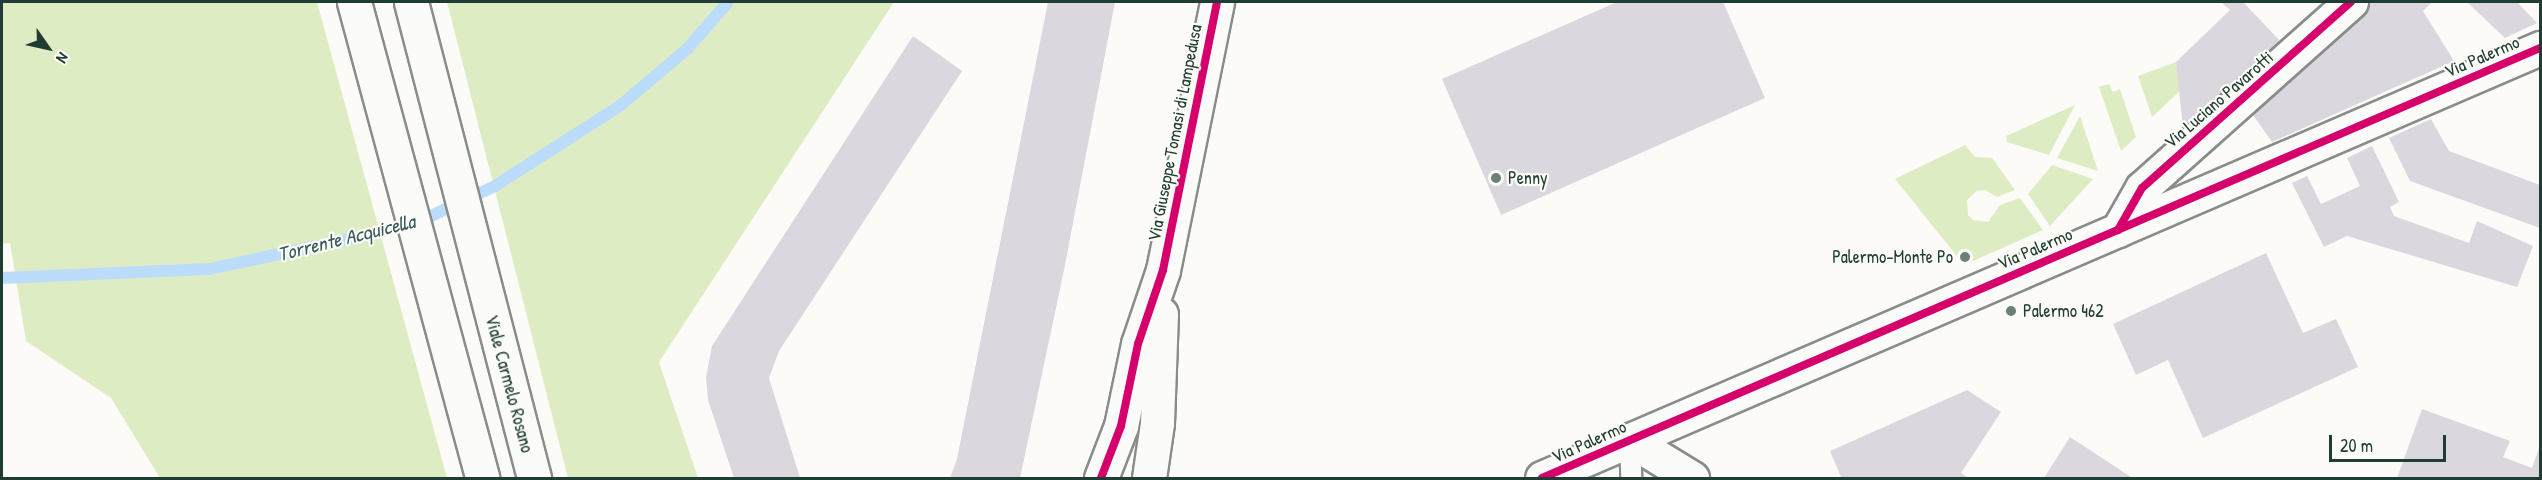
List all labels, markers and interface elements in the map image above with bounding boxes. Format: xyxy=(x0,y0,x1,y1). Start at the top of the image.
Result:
north arrow xyxy=(18,18,78,78)
street label: Via Giuseppe Tomasi di Lampedusa xyxy=(1143,23,1207,243)
street label: Via Palermo xyxy=(2441,32,2523,82)
street label: Via Luciano Pavarotti xyxy=(2160,47,2278,153)
text: N xyxy=(51,48,74,68)
place label: Penny xyxy=(1508,167,1548,189)
marker: Penny xyxy=(1489,171,1503,185)
water label: Torrente Acquicella xyxy=(275,208,417,266)
street label: Via Palermo xyxy=(1994,224,2076,274)
place label: Palermo-Monte Po xyxy=(1832,246,1953,268)
marker: Palermo-Monte Po xyxy=(1958,250,1972,264)
place label: Palermo 462 xyxy=(2023,300,2104,322)
marker: Palermo 462 xyxy=(2004,304,2018,318)
street label: Viale Carmelo Rosano xyxy=(480,313,538,455)
street label: Via Palermo xyxy=(1548,416,1630,468)
scale bar xyxy=(2332,423,2449,461)
text: 20 m xyxy=(2340,433,2373,458)

